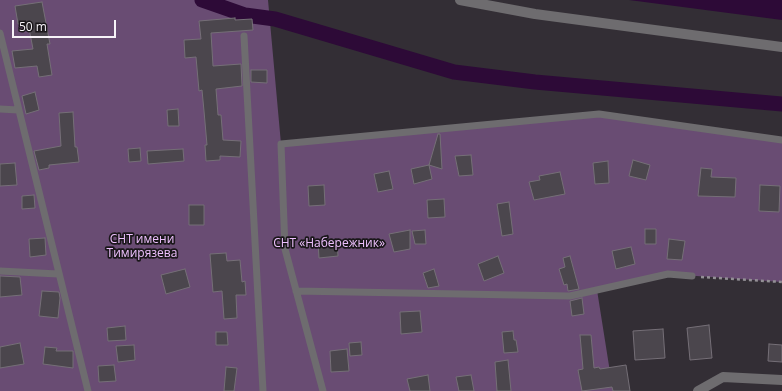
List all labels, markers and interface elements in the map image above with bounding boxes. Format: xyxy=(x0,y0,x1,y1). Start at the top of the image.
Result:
scale bar xyxy=(14,12,118,38)
text: 50 m xyxy=(19,18,47,35)
park label: СНТ имени Тимирязева xyxy=(107,233,177,261)
park label: СНТ «Набережник» xyxy=(273,237,385,251)

